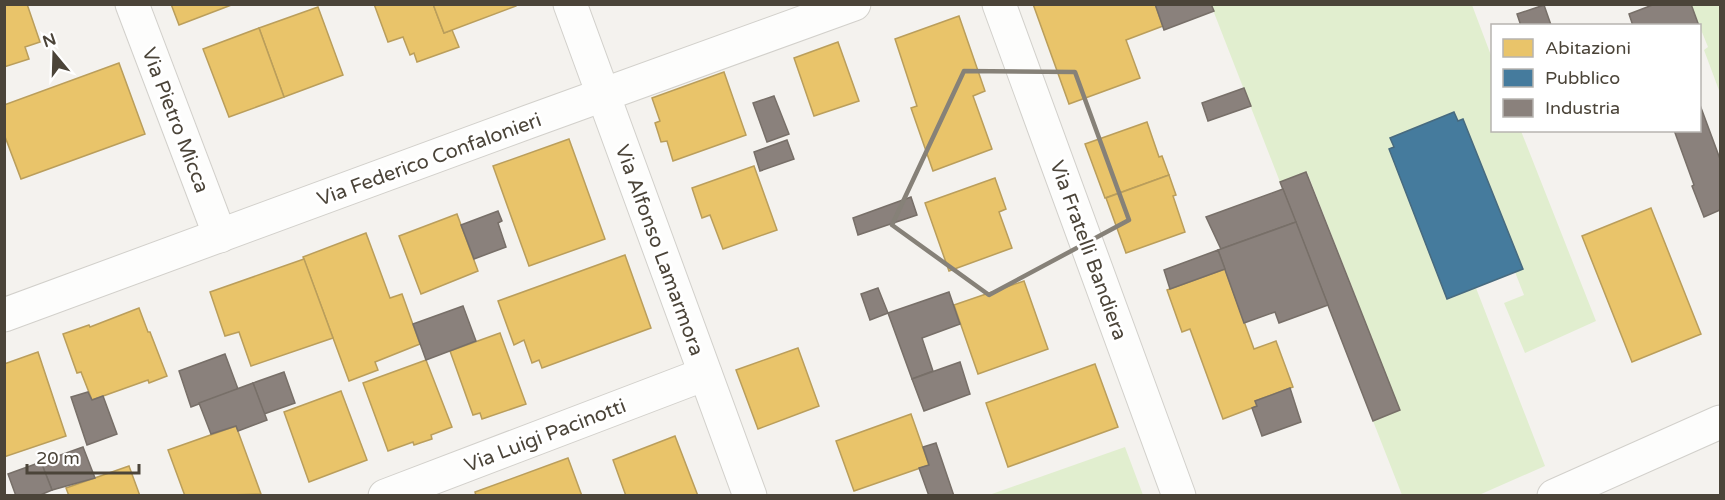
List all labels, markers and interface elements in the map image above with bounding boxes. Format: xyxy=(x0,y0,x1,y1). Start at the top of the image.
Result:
north arrow xyxy=(24,24,84,84)
legend xyxy=(1491,24,1701,132)
text: N xyxy=(40,29,59,52)
text: Abitazioni xyxy=(1545,37,1631,59)
street label: Via Pietro Micca xyxy=(136,44,214,196)
text: Pubblico xyxy=(1545,67,1620,89)
text: Industria xyxy=(1545,97,1620,119)
street label: Via Federico Confalonieri xyxy=(314,108,545,212)
street label: Via Alfonso Lamarmora xyxy=(610,142,708,359)
street label: Via Fratelli Bandiera xyxy=(1044,157,1132,343)
street label: Via Luigi Pacinotti xyxy=(461,394,629,478)
scale bar xyxy=(27,437,140,475)
text: 20 m xyxy=(36,447,80,469)

